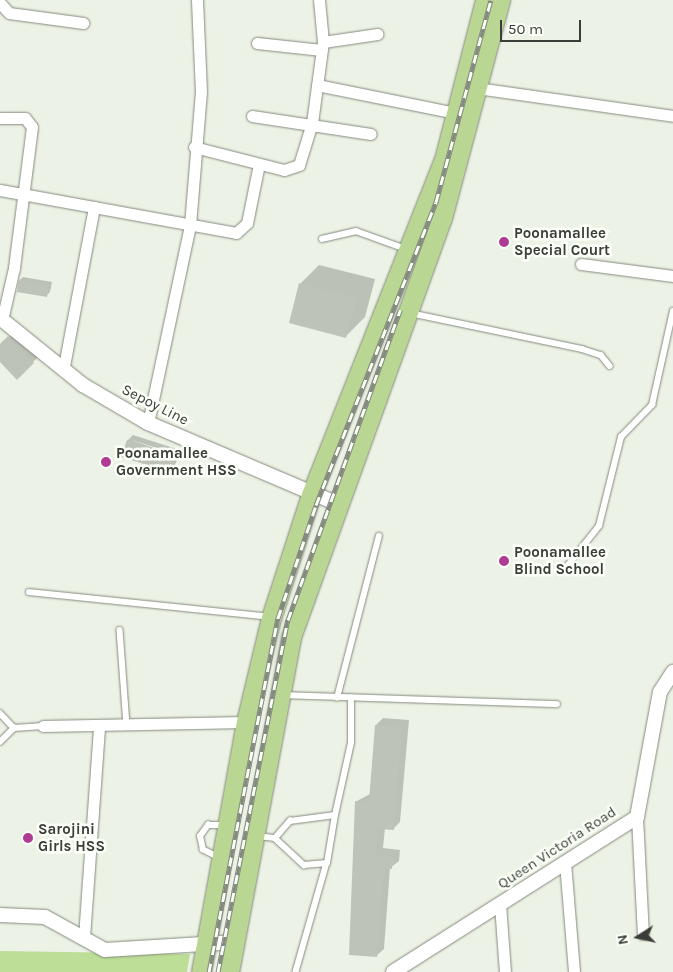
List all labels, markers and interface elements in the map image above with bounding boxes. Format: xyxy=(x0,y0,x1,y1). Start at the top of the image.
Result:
scale bar xyxy=(503,10,584,42)
text: 50 m xyxy=(508,20,543,38)
place label: Poonamallee Special Court xyxy=(514,224,610,259)
marker: Poonamallee Special Court xyxy=(498,236,510,248)
street label: Sepoy Line xyxy=(119,381,191,429)
place label: Poonamallee Government HSS xyxy=(116,444,237,479)
marker: Poonamallee Government HSS xyxy=(100,456,112,468)
place label: Poonamallee Blind School xyxy=(514,543,606,578)
marker: Poonamallee Blind School xyxy=(498,555,510,567)
street label: Queen Victoria Road xyxy=(494,803,620,893)
place label: Sarojini Girls HSS xyxy=(38,820,105,855)
marker: Sarojini Girls HSS xyxy=(22,832,34,844)
north arrow xyxy=(613,912,663,962)
text: N xyxy=(613,933,632,946)

